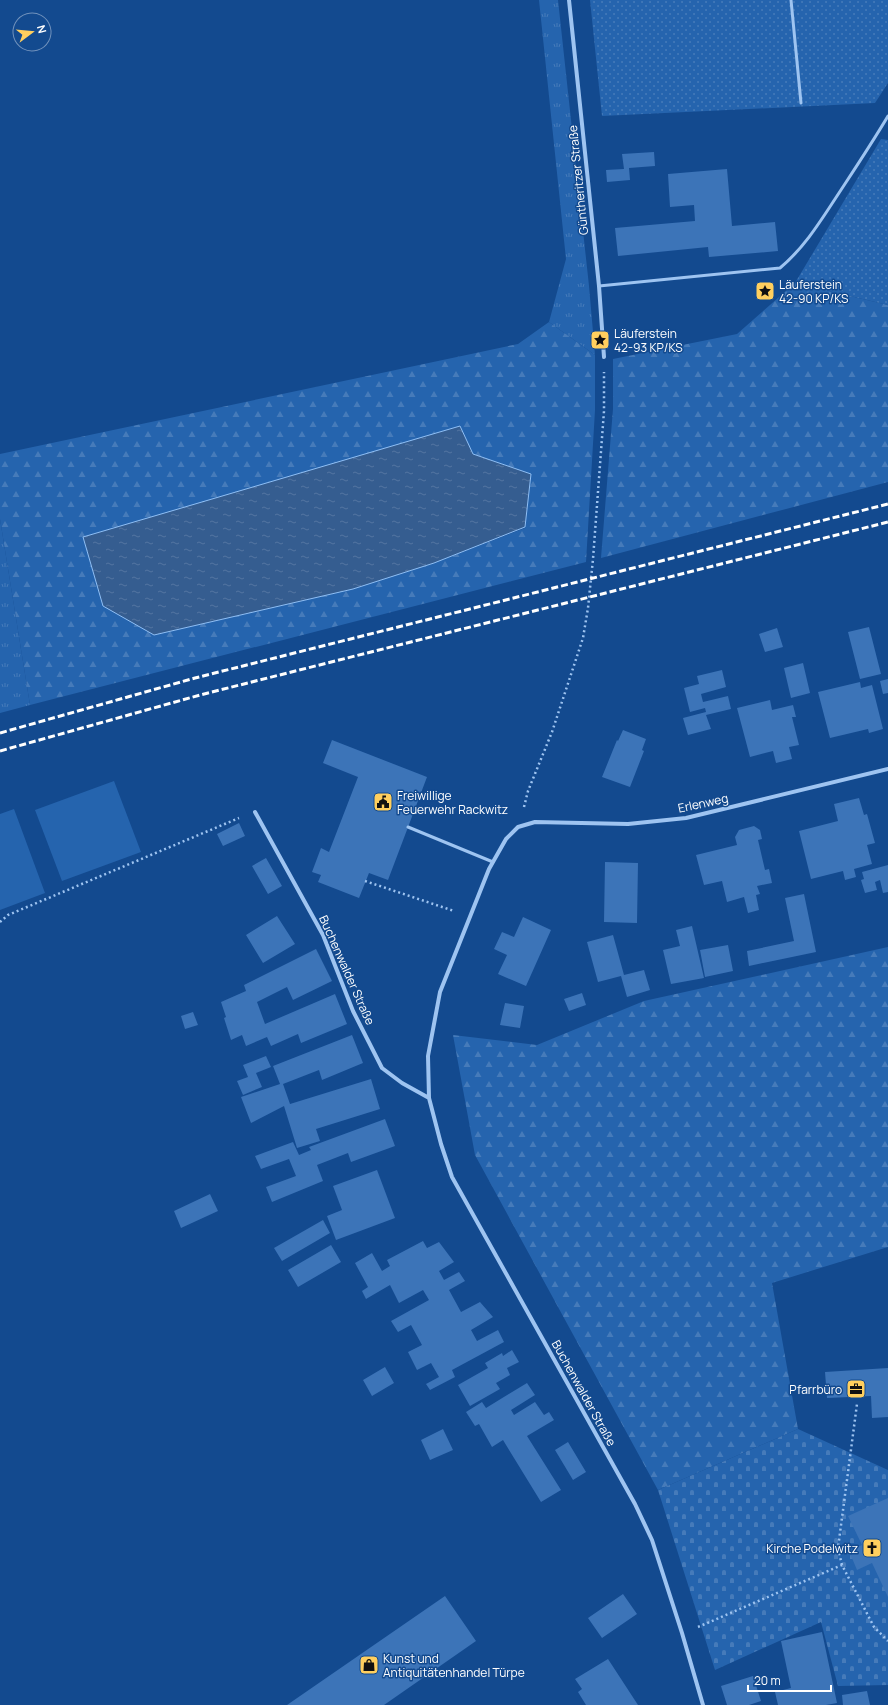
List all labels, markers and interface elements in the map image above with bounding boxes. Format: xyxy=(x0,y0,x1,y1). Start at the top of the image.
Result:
north arrow xyxy=(12,12,52,52)
text: N xyxy=(34,23,50,35)
street label: Güntheritzer Straße xyxy=(564,124,592,236)
place label: Läuferstein 42-90 KP/KS xyxy=(779,276,848,307)
place icon: Läuferstein 42-90 KP/KS xyxy=(754,280,776,302)
place label: Läuferstein 42-93 KP/KS xyxy=(614,325,683,356)
place icon: Läuferstein 42-93 KP/KS xyxy=(589,329,611,351)
place label: Freiwillige Feuerwehr Rackwitz xyxy=(397,787,508,818)
street label: Erlenweg xyxy=(676,789,730,817)
public building icon: Freiwillige Feuerwehr Rackwitz xyxy=(372,791,394,813)
street label: Buchenwalder Straße xyxy=(315,912,379,1028)
street label: Buchenwalder Straße xyxy=(548,1337,620,1449)
office icon: Pfarrbüro xyxy=(845,1378,867,1400)
place label: Pfarrbüro xyxy=(789,1381,842,1398)
church icon: Kirche Podelwitz xyxy=(861,1537,883,1559)
place label: Kirche Podelwitz xyxy=(766,1540,858,1557)
place label: Kunst und Antiquitätenhandel Türpe xyxy=(383,1650,525,1681)
shop icon: Kunst und Antiquitätenhandel Türpe xyxy=(358,1654,380,1676)
scale bar xyxy=(748,1667,831,1693)
text: 20 m xyxy=(754,1672,781,1689)

